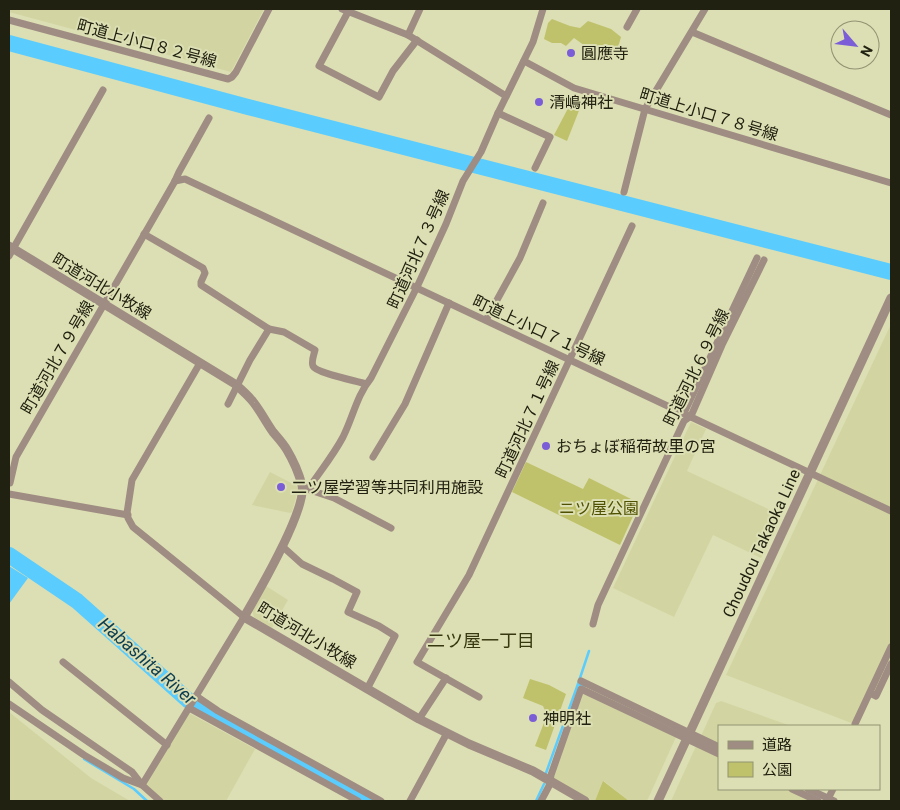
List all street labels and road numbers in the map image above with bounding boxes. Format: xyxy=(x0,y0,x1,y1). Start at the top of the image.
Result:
street label: 町道上小口８２号線 xyxy=(75,16,219,71)
street label: 町道上小口７８号線 xyxy=(637,84,780,145)
street label: 町道河北７３号線 xyxy=(384,187,453,312)
street label: 町道河北小牧線 xyxy=(49,249,155,323)
street label: 町道上小口７１号線 xyxy=(470,291,608,369)
street label: 町道河北７９号線 xyxy=(17,297,98,417)
street label: 町道河北６９号線 xyxy=(660,306,733,429)
street label: 町道河北７１号線 xyxy=(492,357,563,481)
street label: Choudou Takaoka Line xyxy=(719,466,804,621)
street label: 町道河北小牧線 xyxy=(254,598,360,672)

